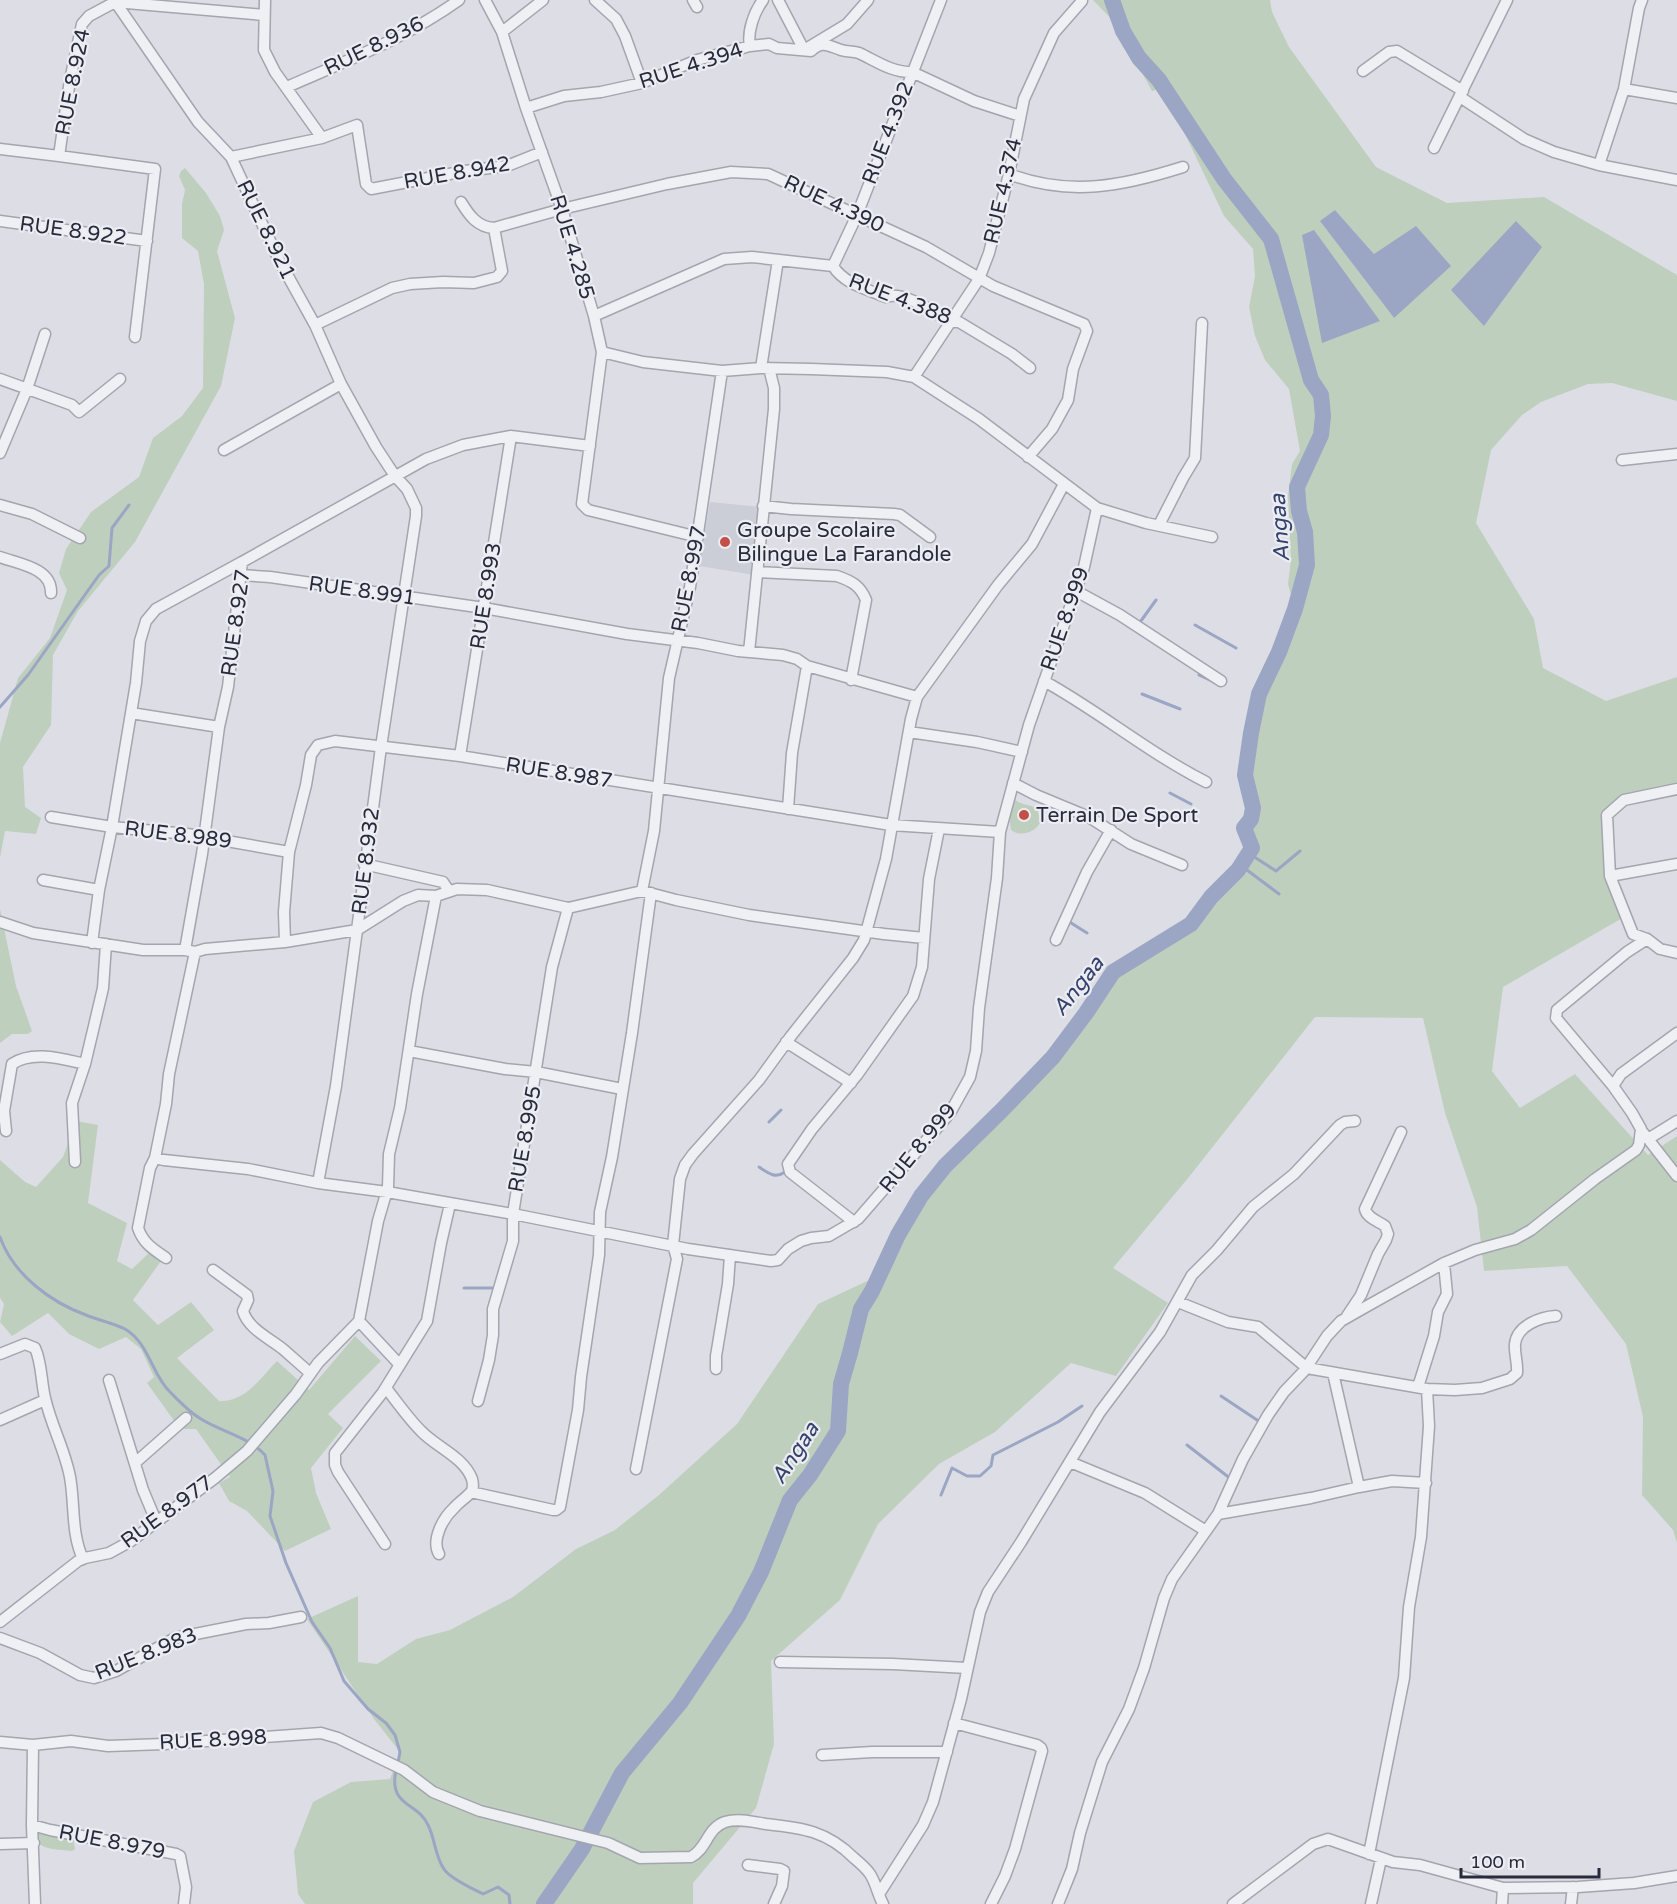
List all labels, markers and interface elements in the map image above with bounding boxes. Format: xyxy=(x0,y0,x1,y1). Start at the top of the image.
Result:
street label: RUE 8.936 xyxy=(320,11,428,81)
street label: RUE 8.924 xyxy=(50,27,96,137)
street label: RUE 4.394 xyxy=(636,37,746,95)
street label: RUE 4.392 xyxy=(857,78,919,188)
street label: RUE 4.374 xyxy=(979,136,1027,246)
street label: RUE 8.942 xyxy=(402,151,512,195)
street label: RUE 4.390 xyxy=(780,170,888,238)
street label: RUE 8.921 xyxy=(231,176,301,284)
street label: RUE 4.285 xyxy=(544,192,600,302)
street label: RUE 8.922 xyxy=(18,211,128,251)
street label: RUE 4.388 xyxy=(845,268,955,330)
water label: Angaa xyxy=(1265,492,1295,563)
place label: Groupe Scolaire Bilingue La Farandole xyxy=(737,518,951,567)
street label: RUE 8.997 xyxy=(666,524,712,634)
marker: Groupe Scolaire Bilingue La Farandole xyxy=(718,535,732,549)
street label: RUE 8.993 xyxy=(465,541,507,651)
street label: RUE 8.999 xyxy=(1036,564,1094,674)
street label: RUE 8.927 xyxy=(216,568,256,678)
street label: RUE 8.991 xyxy=(307,571,417,611)
street label: RUE 8.987 xyxy=(504,752,614,794)
place label: Terrain De Sport xyxy=(1036,803,1198,828)
street label: RUE 8.932 xyxy=(347,806,385,916)
marker: Terrain De Sport xyxy=(1017,808,1031,822)
street label: RUE 8.989 xyxy=(123,816,233,854)
water label: Angaa xyxy=(1047,951,1110,1021)
street label: RUE 8.995 xyxy=(503,1084,547,1194)
street label: RUE 8.999 xyxy=(874,1098,962,1198)
water label: Angaa xyxy=(765,1417,825,1489)
street label: RUE 8.977 xyxy=(116,1470,218,1554)
street label: RUE 8.983 xyxy=(91,1622,201,1686)
street label: RUE 8.998 xyxy=(158,1725,268,1755)
street label: RUE 8.979 xyxy=(57,1819,167,1865)
scale bar xyxy=(1461,1841,1599,1879)
text: 100 m xyxy=(1470,1851,1525,1873)

